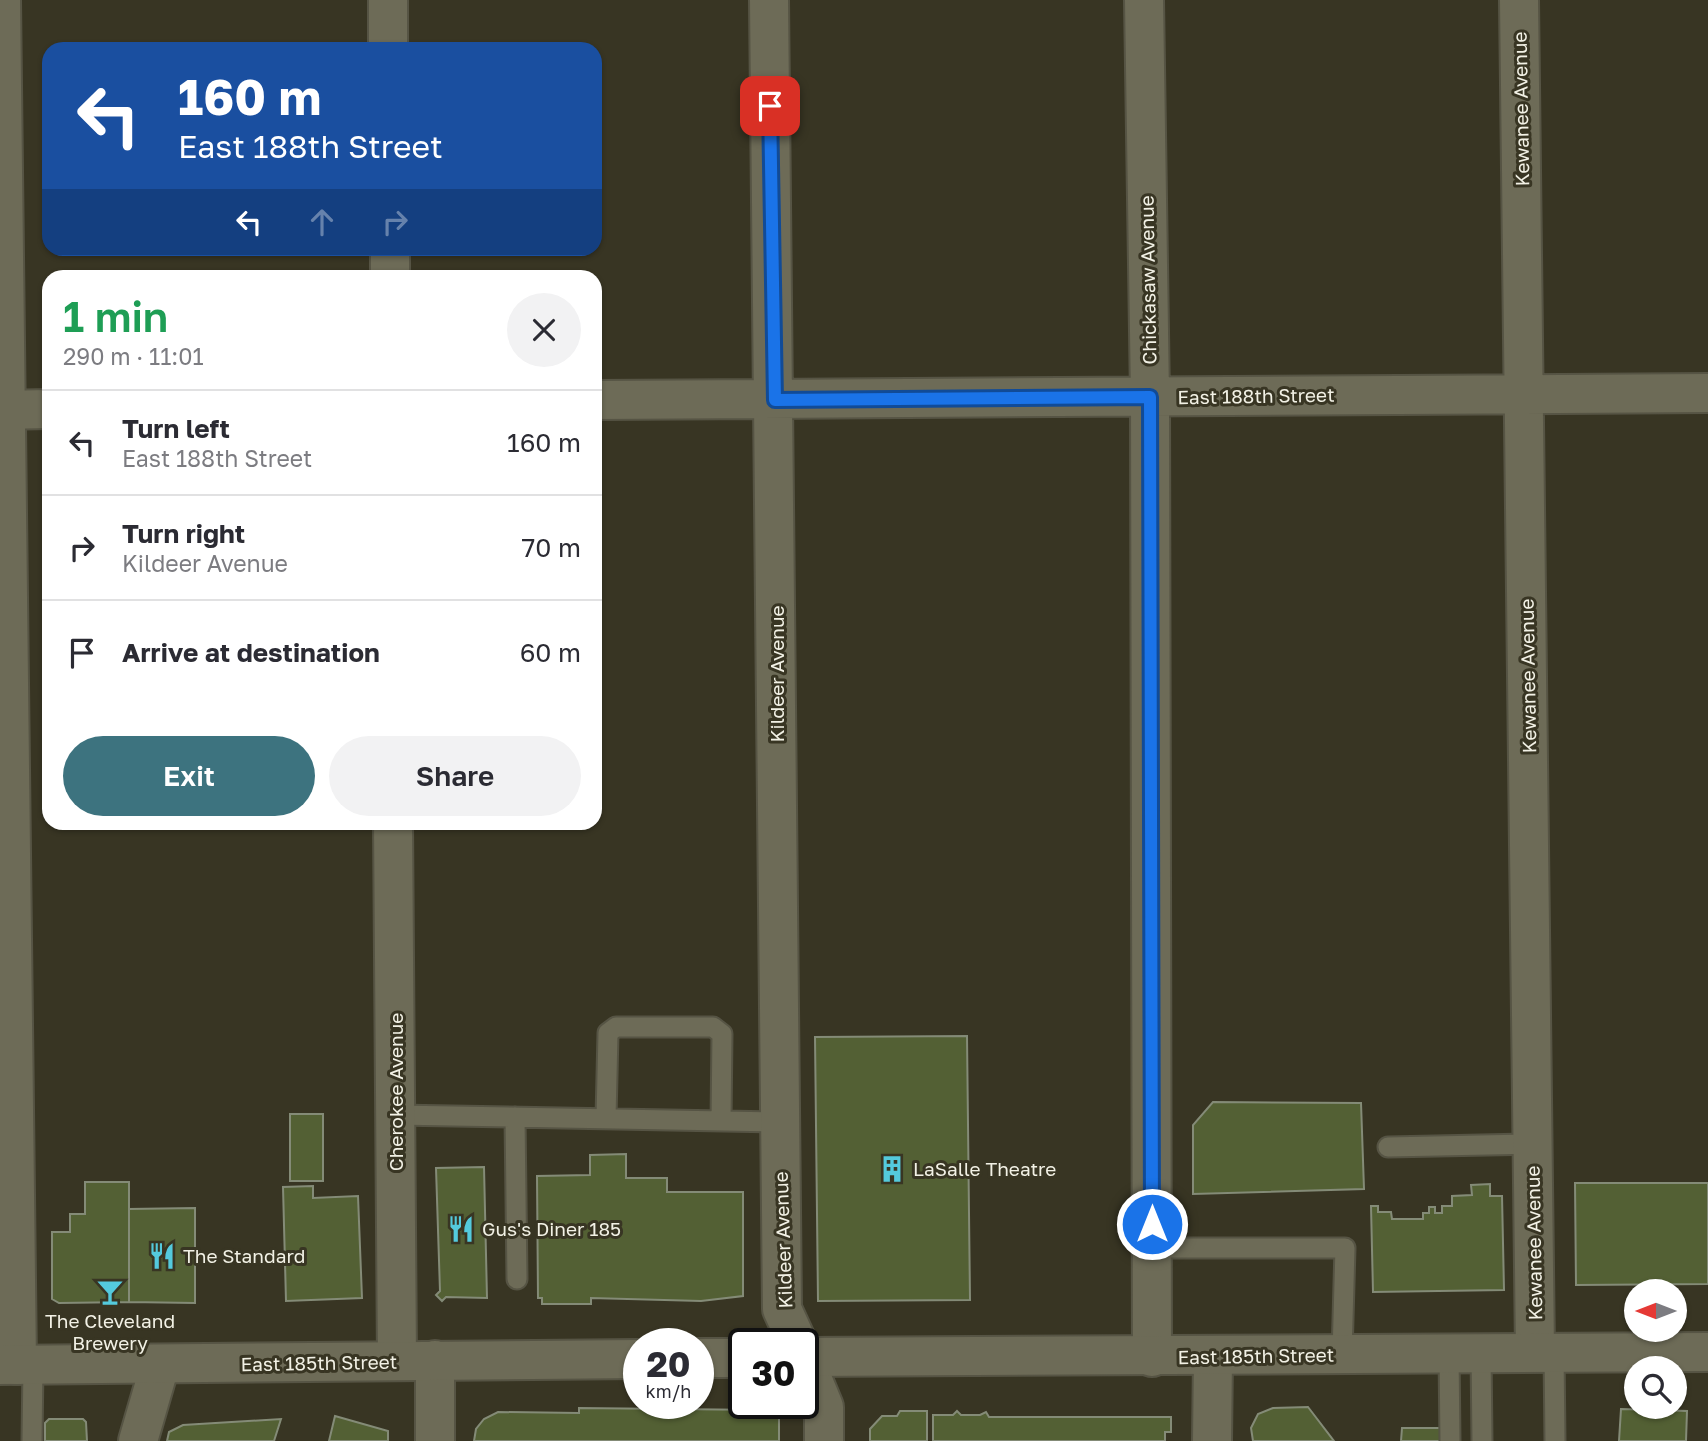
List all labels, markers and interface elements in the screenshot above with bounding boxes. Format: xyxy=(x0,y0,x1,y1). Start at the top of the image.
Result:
street label: Kewanee Avenue xyxy=(1508,31,1533,187)
text: 160 m xyxy=(178,67,321,126)
icon: left xyxy=(63,70,154,161)
pin xyxy=(740,76,800,136)
icon: arrive xyxy=(751,87,789,125)
text: East 188th Street xyxy=(178,127,443,165)
street label: Chickasaw Avenue xyxy=(1135,195,1160,365)
icon: left xyxy=(230,203,268,241)
icon: ahead xyxy=(303,203,341,241)
icon: right xyxy=(376,203,414,241)
text: 1 min xyxy=(63,291,168,341)
button: close xyxy=(507,293,581,367)
text: 290 m · 11:01 xyxy=(63,342,204,370)
street label: East 188th Street xyxy=(1177,383,1335,408)
text: Turn left xyxy=(122,413,230,444)
icon: left xyxy=(63,424,101,462)
text: 160 m xyxy=(507,427,581,458)
text: East 188th Street xyxy=(122,444,312,472)
text: Turn right xyxy=(122,518,245,549)
icon: right xyxy=(63,529,101,567)
text: 70 m xyxy=(522,532,581,563)
text: Kildeer Avenue xyxy=(122,549,288,577)
street label: Kewanee Avenue xyxy=(1515,598,1540,754)
street label: Kildeer Avenue xyxy=(765,605,788,743)
icon: arrive xyxy=(63,634,101,672)
text: Arrive at destination xyxy=(122,637,380,668)
text: 60 m xyxy=(520,637,581,668)
button: Exit xyxy=(63,736,315,816)
button: Share xyxy=(329,736,581,816)
street label: Cherokee Avenue xyxy=(384,1013,407,1171)
building icon: LaSalle Theatre xyxy=(877,1154,907,1184)
place label: LaSalle Theatre xyxy=(913,1157,1056,1180)
street label: Kewanee Avenue xyxy=(1521,1165,1546,1321)
street label: Kildeer Avenue xyxy=(769,1171,796,1309)
position arrow xyxy=(1115,1187,1189,1261)
restaurant icon: Gus's Diner 185 xyxy=(446,1214,476,1244)
place label: Gus's Diner 185 xyxy=(482,1217,621,1240)
restaurant icon: The Standard xyxy=(147,1241,177,1271)
place label: The Standard xyxy=(183,1244,305,1267)
bar icon: The Cleveland Brewery xyxy=(95,1277,125,1307)
north arrow xyxy=(1624,1279,1687,1342)
map controls xyxy=(1624,1279,1687,1419)
place label: The Cleveland Brewery xyxy=(45,1309,175,1354)
speed limit sign: 30 xyxy=(728,1328,819,1419)
text: 20 xyxy=(646,1343,691,1385)
street label: East 185th Street xyxy=(1177,1343,1335,1368)
street label: East 185th Street xyxy=(240,1350,398,1375)
button: search xyxy=(1624,1356,1687,1419)
text: km/h xyxy=(646,1380,691,1402)

